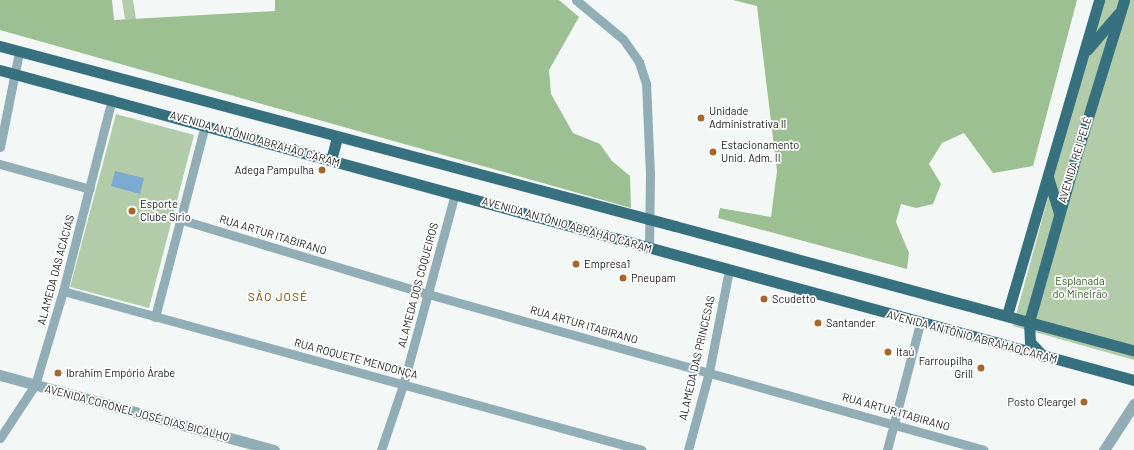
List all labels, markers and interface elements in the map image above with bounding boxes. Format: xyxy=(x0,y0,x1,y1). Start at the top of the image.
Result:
place label: Unidade Administrativa II xyxy=(709,105,786,131)
street label: AVENIDA ANTÔNIO ABRAHÃO CARAM xyxy=(169,108,341,170)
marker: Unidade Administrativa II xyxy=(696,113,706,123)
street label: AVENIDA REI PELÉ xyxy=(1056,115,1094,205)
place label: Estacionamento Unid. Adm. II xyxy=(721,139,799,165)
marker: Estacionamento Unid. Adm. II xyxy=(708,147,718,157)
place label: Adega Pampulha xyxy=(235,163,314,177)
marker: Adega Pampulha xyxy=(317,165,327,175)
street label: AVENIDA ANTÔNIO ABRAHÃO CARAM xyxy=(481,194,653,256)
place label: Esporte Clube Sírio xyxy=(140,198,191,224)
marker: Esporte Clube Sírio xyxy=(127,206,137,216)
street label: RUA ARTUR ITABIRANO xyxy=(218,212,328,258)
street label: ALAMEDA DAS ACÁCIAS xyxy=(35,214,77,326)
street label: ALAMEDA DOS COQUEIROS xyxy=(395,221,441,349)
place label: Empresa1 xyxy=(584,257,630,271)
marker: Empresa1 xyxy=(571,259,581,269)
place label: Pneupam xyxy=(631,271,676,285)
marker: Pneupam xyxy=(618,273,628,283)
park label: Esplanada do Mineirão xyxy=(1053,275,1107,301)
district label: SÃO JOSÉ xyxy=(248,290,308,304)
place label: Scudetto xyxy=(772,292,816,306)
street label: ALAMEDA DAS PRINCESAS xyxy=(676,294,718,422)
marker: Scudetto xyxy=(759,294,769,304)
street label: RUA ARTUR ITABIRANO xyxy=(529,303,639,347)
street label: AVENIDA ANTÔNIO ABRAHÃO CARAM xyxy=(885,308,1059,366)
place label: Santander xyxy=(826,316,875,330)
marker: Santander xyxy=(813,318,823,328)
street label: RUA ROQUETE MENDONÇA xyxy=(293,336,419,382)
place label: Itaú xyxy=(896,345,914,359)
marker: Itaú xyxy=(883,347,893,357)
place label: Farroupilha Grill xyxy=(919,355,973,381)
marker: Farroupilha Grill xyxy=(976,363,986,373)
place label: Ibrahim Empório Árabe xyxy=(66,366,175,380)
marker: Ibrahim Empório Árabe xyxy=(53,368,63,378)
street label: AVENIDA CORONEL JOSÉ DIAS BICALHO xyxy=(43,382,231,444)
street label: RUA ARTUR ITABIRANO xyxy=(841,390,951,434)
place label: Posto Cleargel xyxy=(1008,395,1076,409)
marker: Posto Cleargel xyxy=(1079,397,1089,407)

